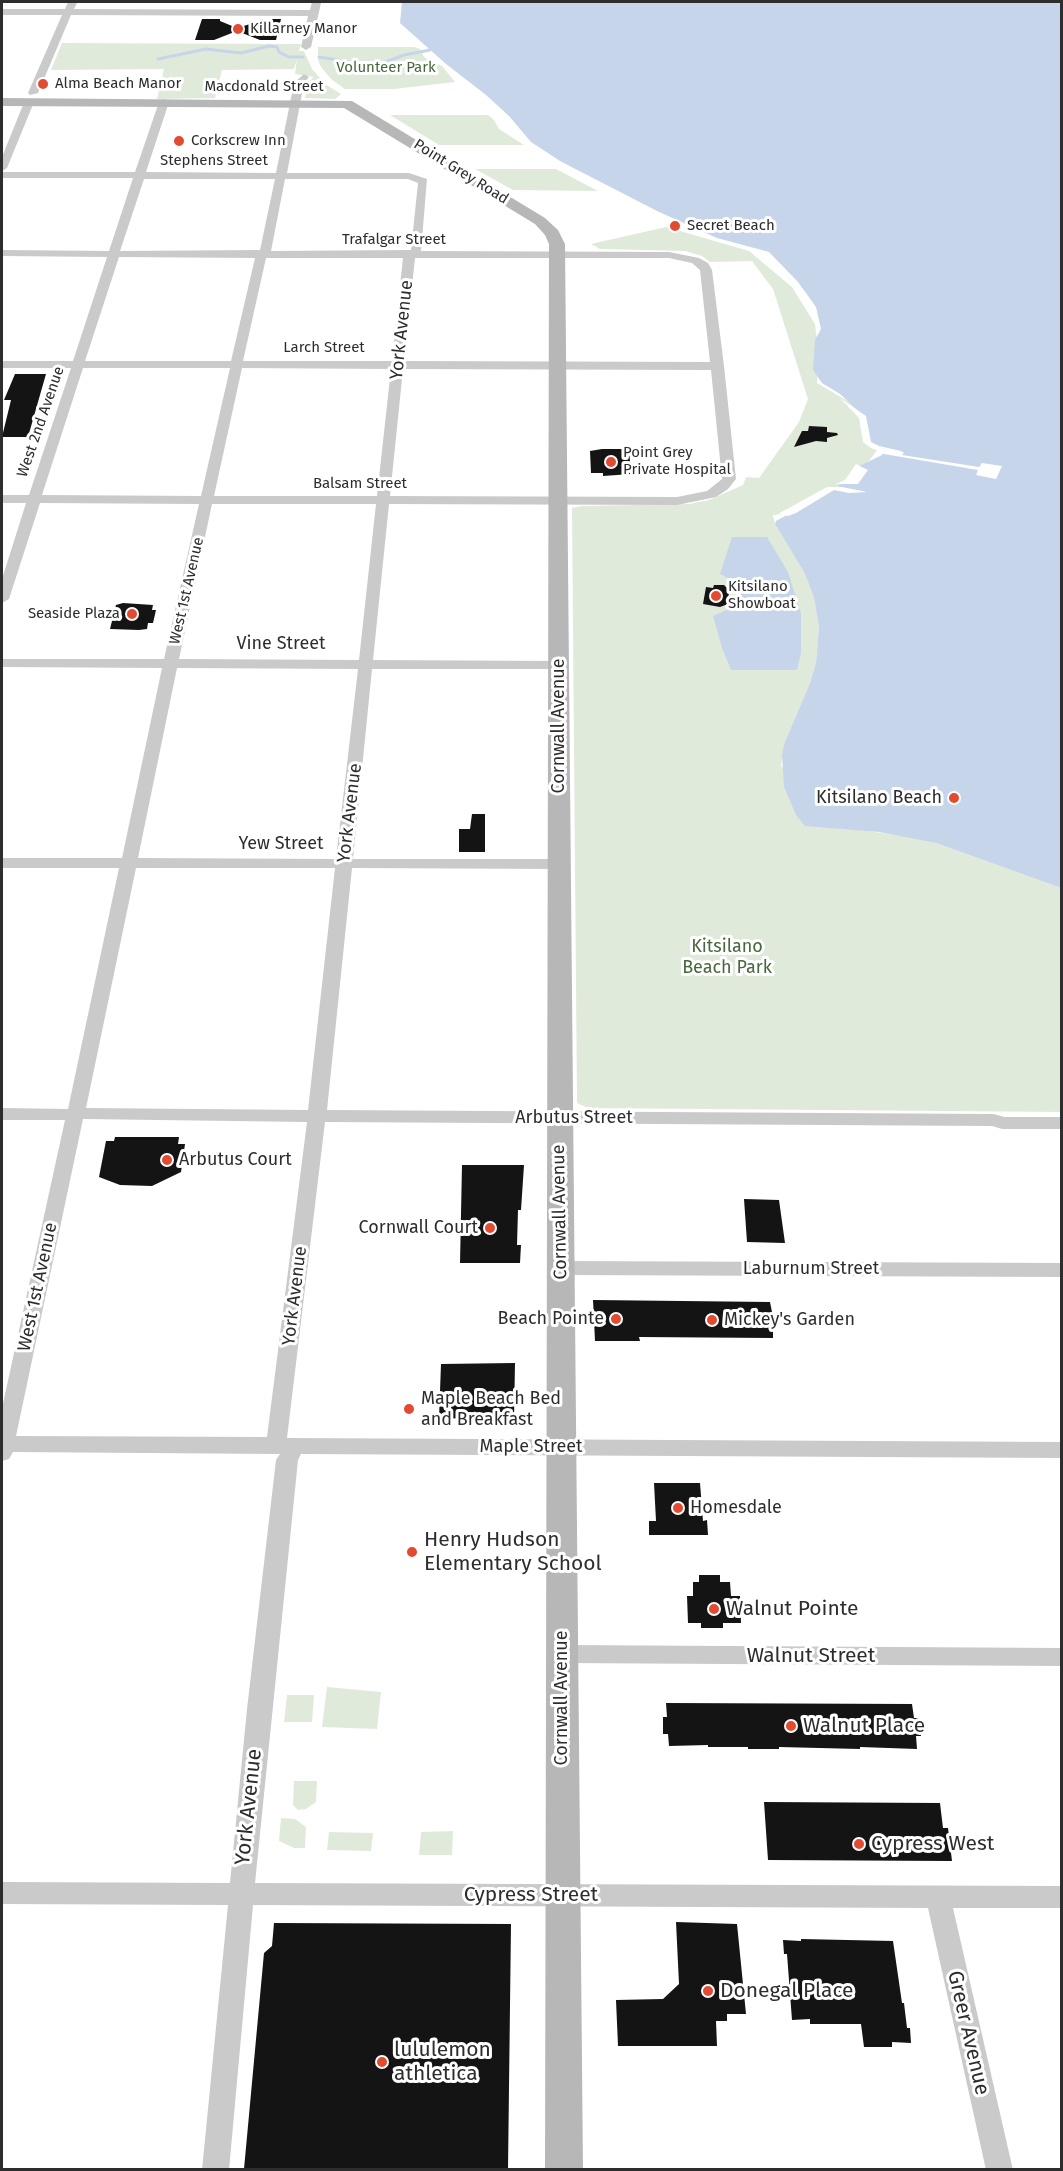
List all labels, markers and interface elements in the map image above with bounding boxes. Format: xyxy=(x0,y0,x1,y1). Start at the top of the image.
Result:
place label: Killarney Manor xyxy=(250,20,357,38)
marker: Killarney Manor xyxy=(231,22,245,36)
park label: Volunteer Park xyxy=(336,59,436,77)
place label: Alma Beach Manor xyxy=(55,75,181,93)
marker: Alma Beach Manor xyxy=(36,77,50,91)
street label: Macdonald Street xyxy=(204,78,324,96)
place label: Corkscrew Inn xyxy=(191,132,286,150)
marker: Corkscrew Inn xyxy=(172,134,186,148)
street label: Point Grey Road xyxy=(410,136,512,208)
street label: Stephens Street xyxy=(160,152,268,170)
place label: Secret Beach xyxy=(687,217,775,235)
marker: Secret Beach xyxy=(668,219,682,233)
street label: Trafalgar Street xyxy=(342,231,446,249)
street label: York Avenue xyxy=(386,279,418,381)
street label: Larch Street xyxy=(283,339,365,357)
street label: West 2nd Avenue xyxy=(14,364,68,480)
place label: Point Grey Private Hospital xyxy=(623,444,731,479)
marker: Point Grey Private Hospital xyxy=(604,455,618,469)
street label: Balsam Street xyxy=(313,475,407,493)
street label: West 1st Avenue xyxy=(166,536,208,646)
place label: Kitsilano Showboat xyxy=(728,578,796,613)
marker: Kitsilano Showboat xyxy=(709,589,723,603)
place label: Seaside Plaza xyxy=(28,605,120,623)
marker: Seaside Plaza xyxy=(125,607,139,621)
street label: Vine Street xyxy=(236,633,326,655)
street label: Cornwall Avenue xyxy=(548,658,570,794)
street label: York Avenue xyxy=(333,762,367,864)
place label: Kitsilano Beach xyxy=(816,787,942,809)
marker: Kitsilano Beach xyxy=(947,791,961,805)
street label: Yew Street xyxy=(238,833,324,855)
park label: Kitsilano Beach Park xyxy=(682,936,772,978)
street label: Arbutus Street xyxy=(515,1107,633,1129)
street label: Cornwall Avenue xyxy=(548,1144,572,1280)
place label: Arbutus Court xyxy=(179,1149,292,1171)
marker: Arbutus Court xyxy=(160,1153,174,1167)
place label: Cornwall Court xyxy=(358,1217,478,1239)
street label: West 1st Avenue xyxy=(14,1220,62,1354)
marker: Cornwall Court xyxy=(483,1221,497,1235)
street label: York Avenue xyxy=(278,1245,312,1347)
street label: Laburnum Street xyxy=(743,1258,879,1280)
place label: Beach Pointe xyxy=(498,1308,604,1330)
place label: Mickey's Garden xyxy=(724,1309,855,1331)
marker: Beach Pointe xyxy=(609,1312,623,1326)
marker: Mickey's Garden xyxy=(705,1313,719,1327)
place label: Maple Beach Bed and Breakfast xyxy=(421,1388,561,1430)
marker: Maple Beach Bed and Breakfast xyxy=(402,1402,416,1416)
street label: Maple Street xyxy=(479,1436,583,1458)
place label: Homesdale xyxy=(690,1497,782,1519)
marker: Homesdale xyxy=(671,1501,685,1515)
place label: Henry Hudson Elementary School xyxy=(424,1527,602,1577)
marker: Henry Hudson Elementary School xyxy=(405,1545,419,1559)
place label: Walnut Pointe xyxy=(726,1596,859,1622)
marker: Walnut Pointe xyxy=(707,1602,721,1616)
street label: Cornwall Avenue xyxy=(551,1630,573,1766)
street label: Walnut Street xyxy=(747,1643,875,1669)
place label: Walnut Place xyxy=(803,1713,925,1739)
marker: Walnut Place xyxy=(784,1719,798,1733)
street label: York Avenue xyxy=(230,1748,268,1866)
place label: Cypress West xyxy=(871,1831,994,1857)
marker: Cypress West xyxy=(852,1837,866,1851)
street label: Cypress Street xyxy=(464,1882,598,1908)
street label: Greer Avenue xyxy=(941,1968,995,2098)
place label: Donegal Place xyxy=(720,1978,854,2004)
marker: Donegal Place xyxy=(701,1984,715,1998)
place label: lululemon athletica xyxy=(394,2037,491,2087)
marker: lululemon athletica xyxy=(375,2055,389,2069)

